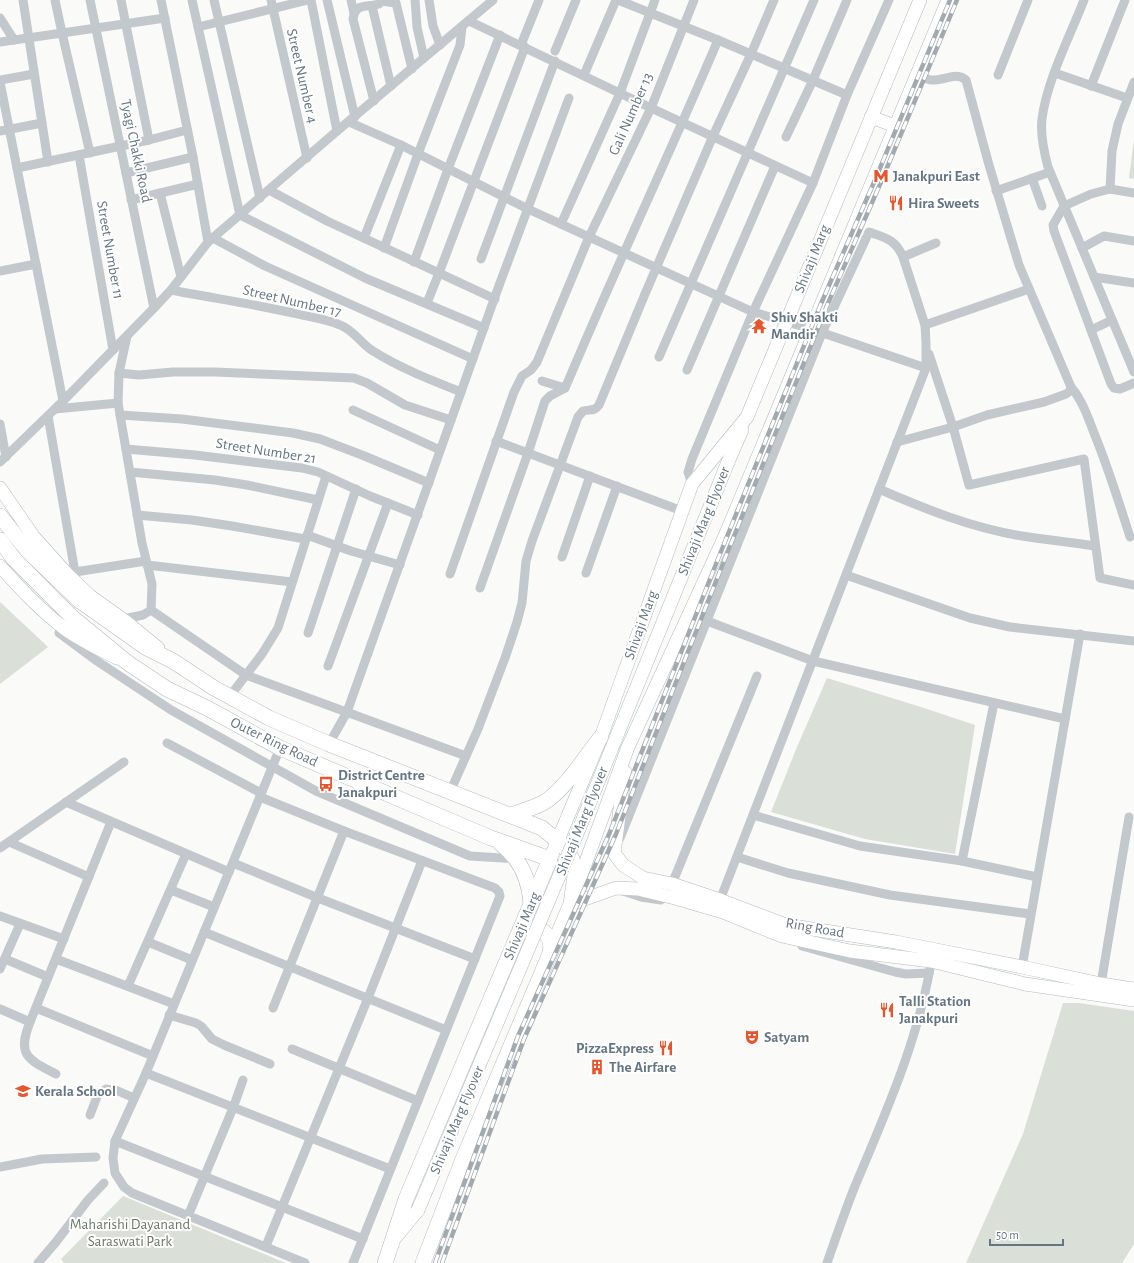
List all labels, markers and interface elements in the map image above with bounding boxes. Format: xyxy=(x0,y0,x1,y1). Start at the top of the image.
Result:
street label: Street Number 4 xyxy=(284,27,320,125)
street label: Gali Number 13 xyxy=(606,71,656,157)
street label: Tyagi Chakki Road xyxy=(118,98,154,204)
metro station icon: Janakpuri East xyxy=(872,167,890,185)
place label: Janakpuri East xyxy=(893,169,980,184)
restaurant icon: Hira Sweets xyxy=(887,194,905,212)
place label: Hira Sweets xyxy=(908,196,980,211)
street label: Street Number 11 xyxy=(94,200,126,300)
street label: Shivaji Marg xyxy=(792,222,833,295)
street label: Street Number 17 xyxy=(241,282,343,320)
place label: Shiv Shakti Mandir xyxy=(771,310,838,342)
temple icon: Shiv Shakti Mandir xyxy=(750,317,768,335)
street label: Street Number 21 xyxy=(215,436,317,466)
street label: Shivaji Marg Flyover xyxy=(675,464,733,578)
street label: Shivaji Marg xyxy=(622,588,661,661)
street label: Outer Ring Road xyxy=(228,714,320,770)
street label: Shivaji Marg Flyover xyxy=(553,764,611,878)
place label: District Centre Janakpuri xyxy=(338,768,425,800)
bus stop icon: District Centre Janakpuri xyxy=(317,775,335,793)
street label: Shivaji Marg xyxy=(501,889,543,962)
street label: Ring Road xyxy=(784,915,846,941)
place label: Talli Station Janakpuri xyxy=(899,994,971,1026)
restaurant icon: Talli Station Janakpuri xyxy=(878,1001,896,1019)
theatre icon: Satyam xyxy=(743,1028,761,1046)
place label: Satyam xyxy=(764,1030,809,1045)
restaurant icon: PizzaExpress xyxy=(657,1039,675,1057)
place label: PizzaExpress xyxy=(576,1041,654,1056)
building icon: The Airfare xyxy=(588,1058,606,1076)
place label: The Airfare xyxy=(609,1060,676,1075)
street label: Shivaji Marg Flyover xyxy=(427,1064,487,1176)
school or university icon: Kerala School xyxy=(14,1082,32,1100)
place label: Kerala School xyxy=(35,1084,116,1099)
park label: Maharishi Dayanand Saraswati Park xyxy=(70,1217,190,1249)
scale bar xyxy=(990,1221,1063,1247)
text: 50 m xyxy=(996,1229,1019,1241)

